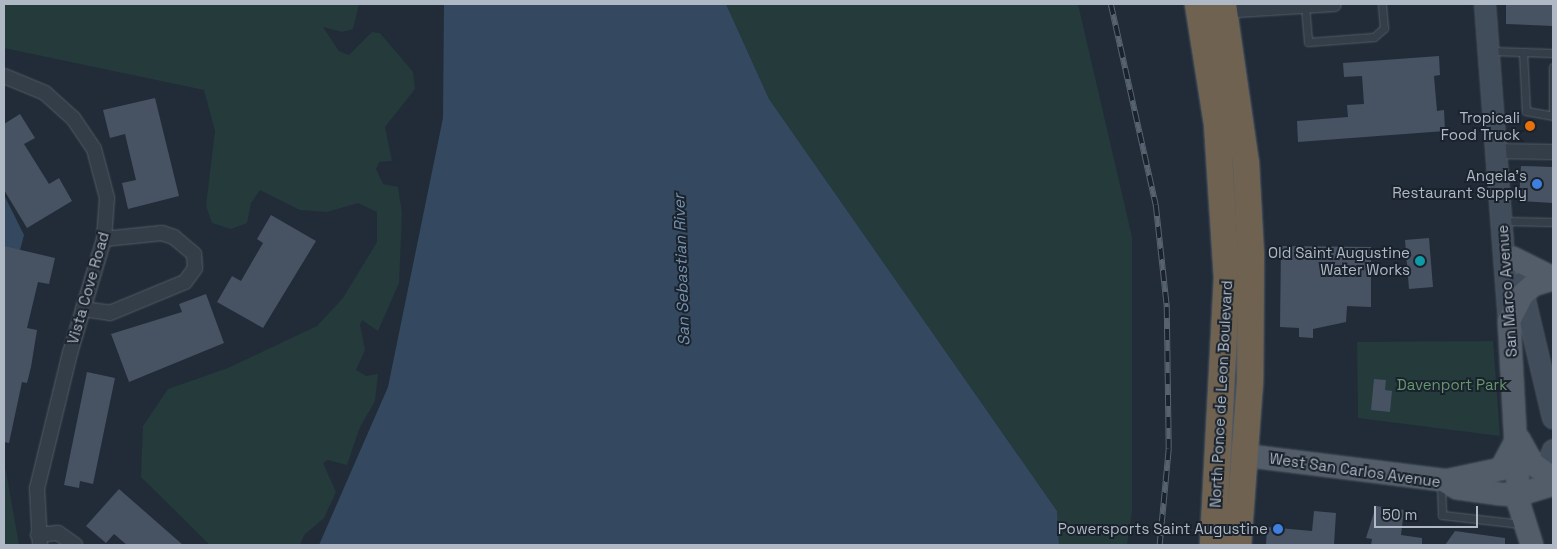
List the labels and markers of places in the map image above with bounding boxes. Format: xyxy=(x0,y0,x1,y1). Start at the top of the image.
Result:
place label: Tropicali Food Truck xyxy=(1440,108,1520,143)
marker: Tropicali Food Truck xyxy=(1524,120,1536,132)
place label: Angela's Restaurant Supply xyxy=(1392,166,1527,201)
marker: Angela's Restaurant Supply xyxy=(1531,178,1543,190)
place label: Old Saint Augustine Water Works xyxy=(1268,243,1410,278)
marker: Old Saint Augustine Water Works xyxy=(1414,255,1426,267)
place label: Powersports Saint Augustine xyxy=(1058,520,1268,538)
marker: Powersports Saint Augustine xyxy=(1272,523,1284,535)

